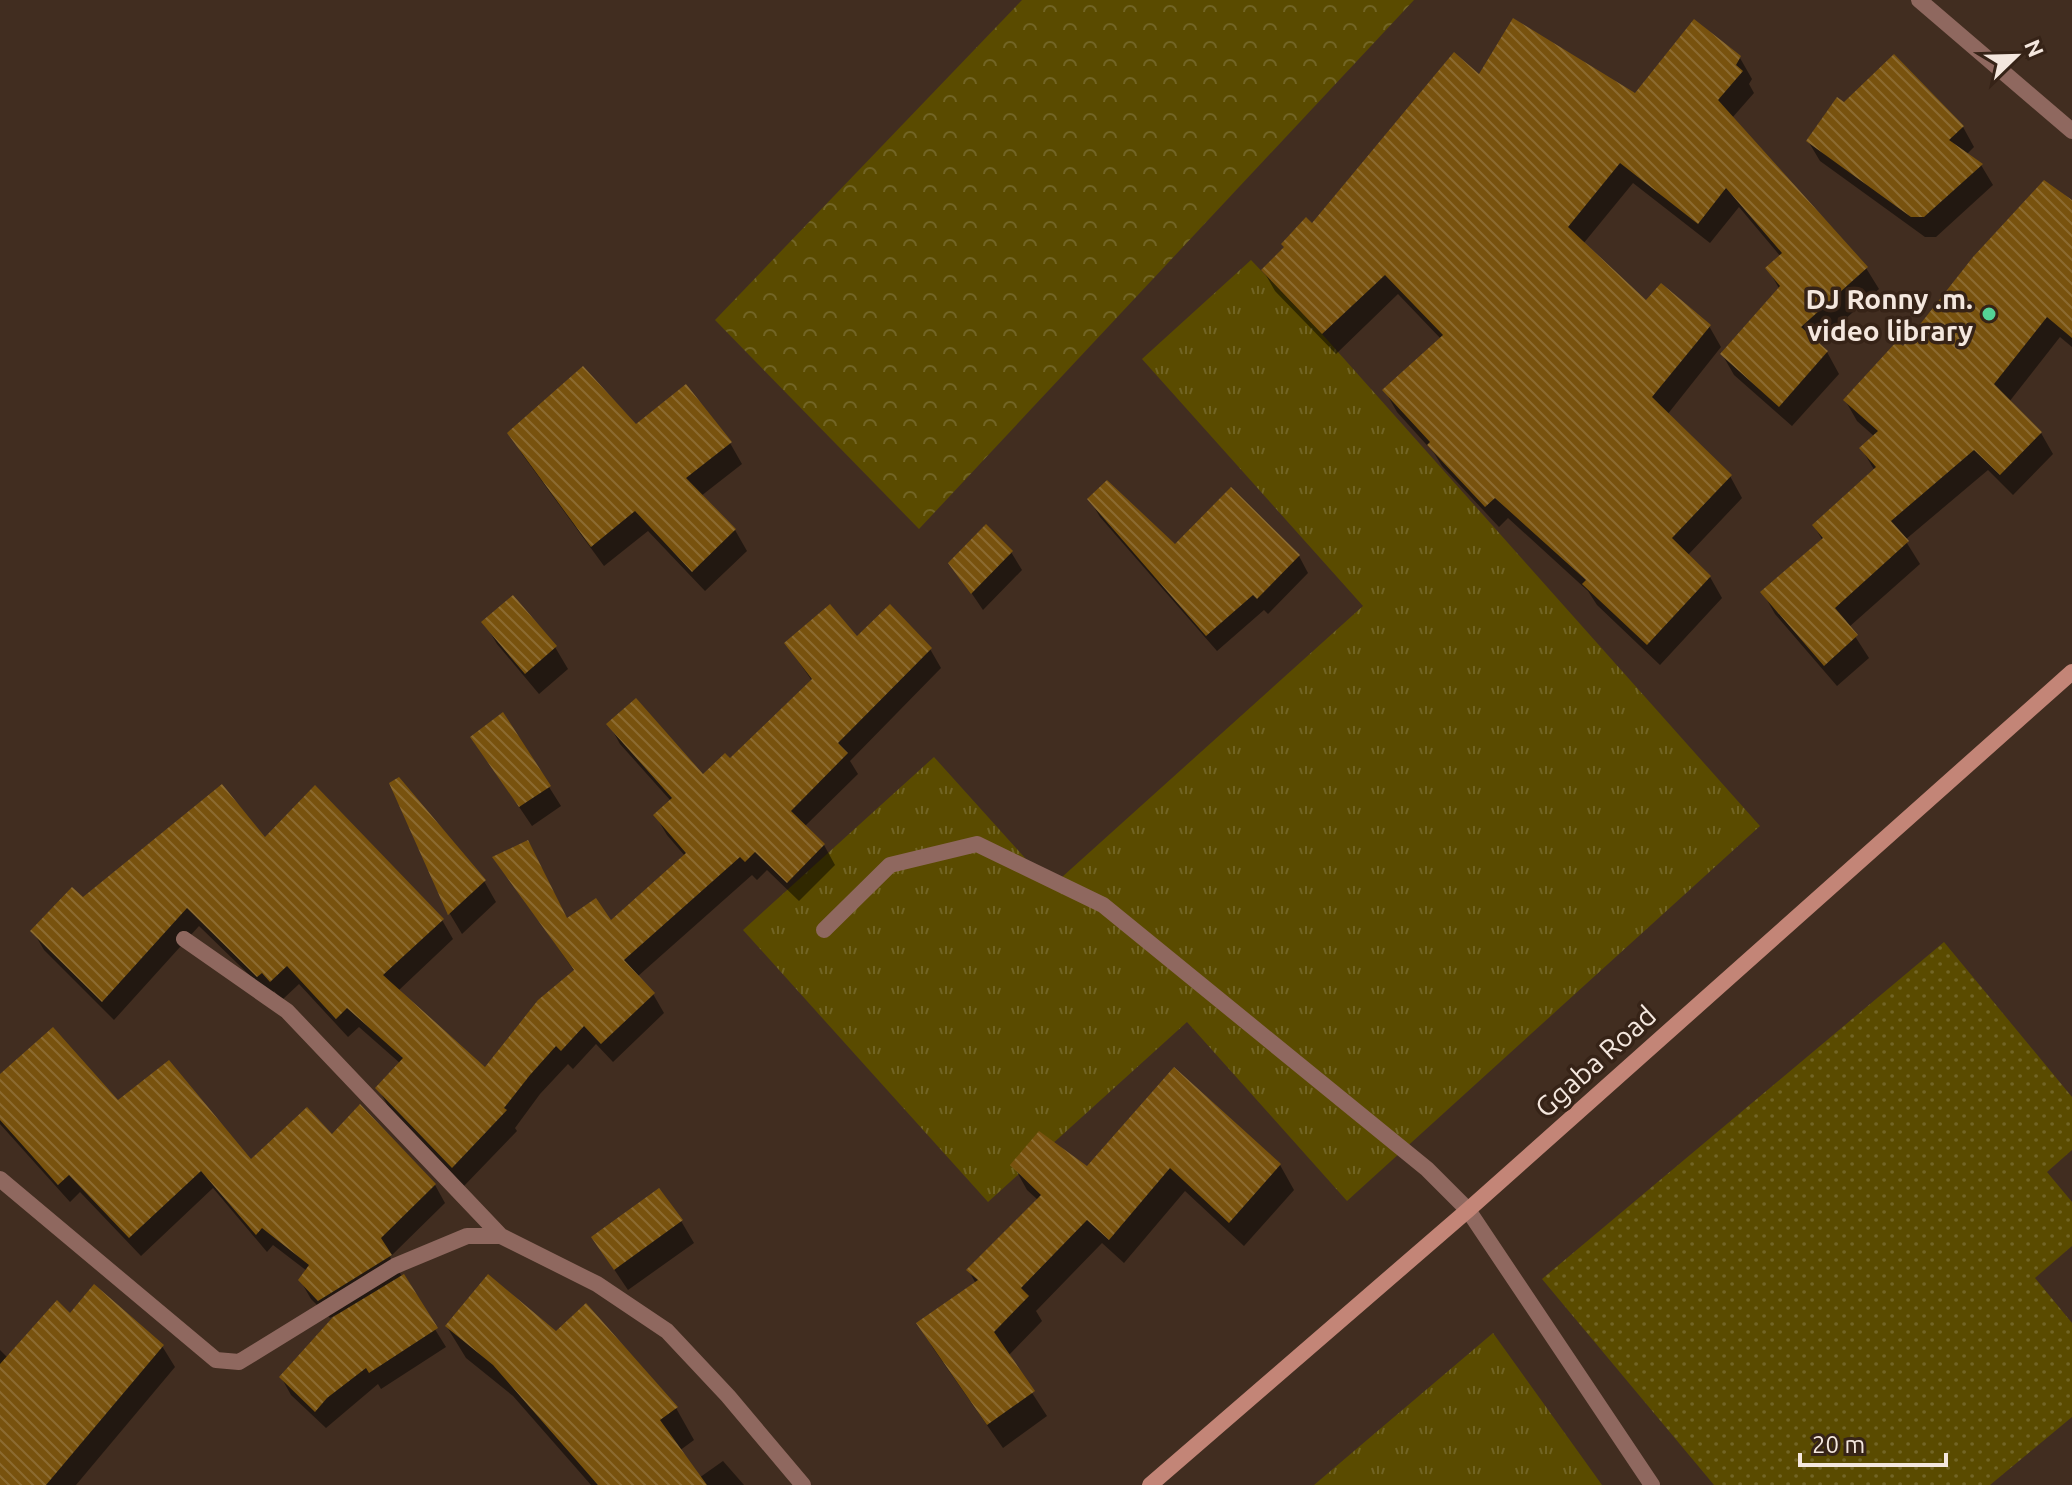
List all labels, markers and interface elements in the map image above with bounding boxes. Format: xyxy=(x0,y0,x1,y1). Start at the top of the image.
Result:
north arrow xyxy=(1976,16,2056,96)
text: N xyxy=(2020,36,2050,60)
place label: DJ Ronny .m. video library xyxy=(1806,283,1973,346)
marker: DJ Ronny .m. video library xyxy=(1980,305,1998,323)
street label: Ggaba Road xyxy=(1529,999,1661,1123)
scale bar xyxy=(1800,1417,1946,1467)
text: 20 m xyxy=(1812,1431,1865,1458)

